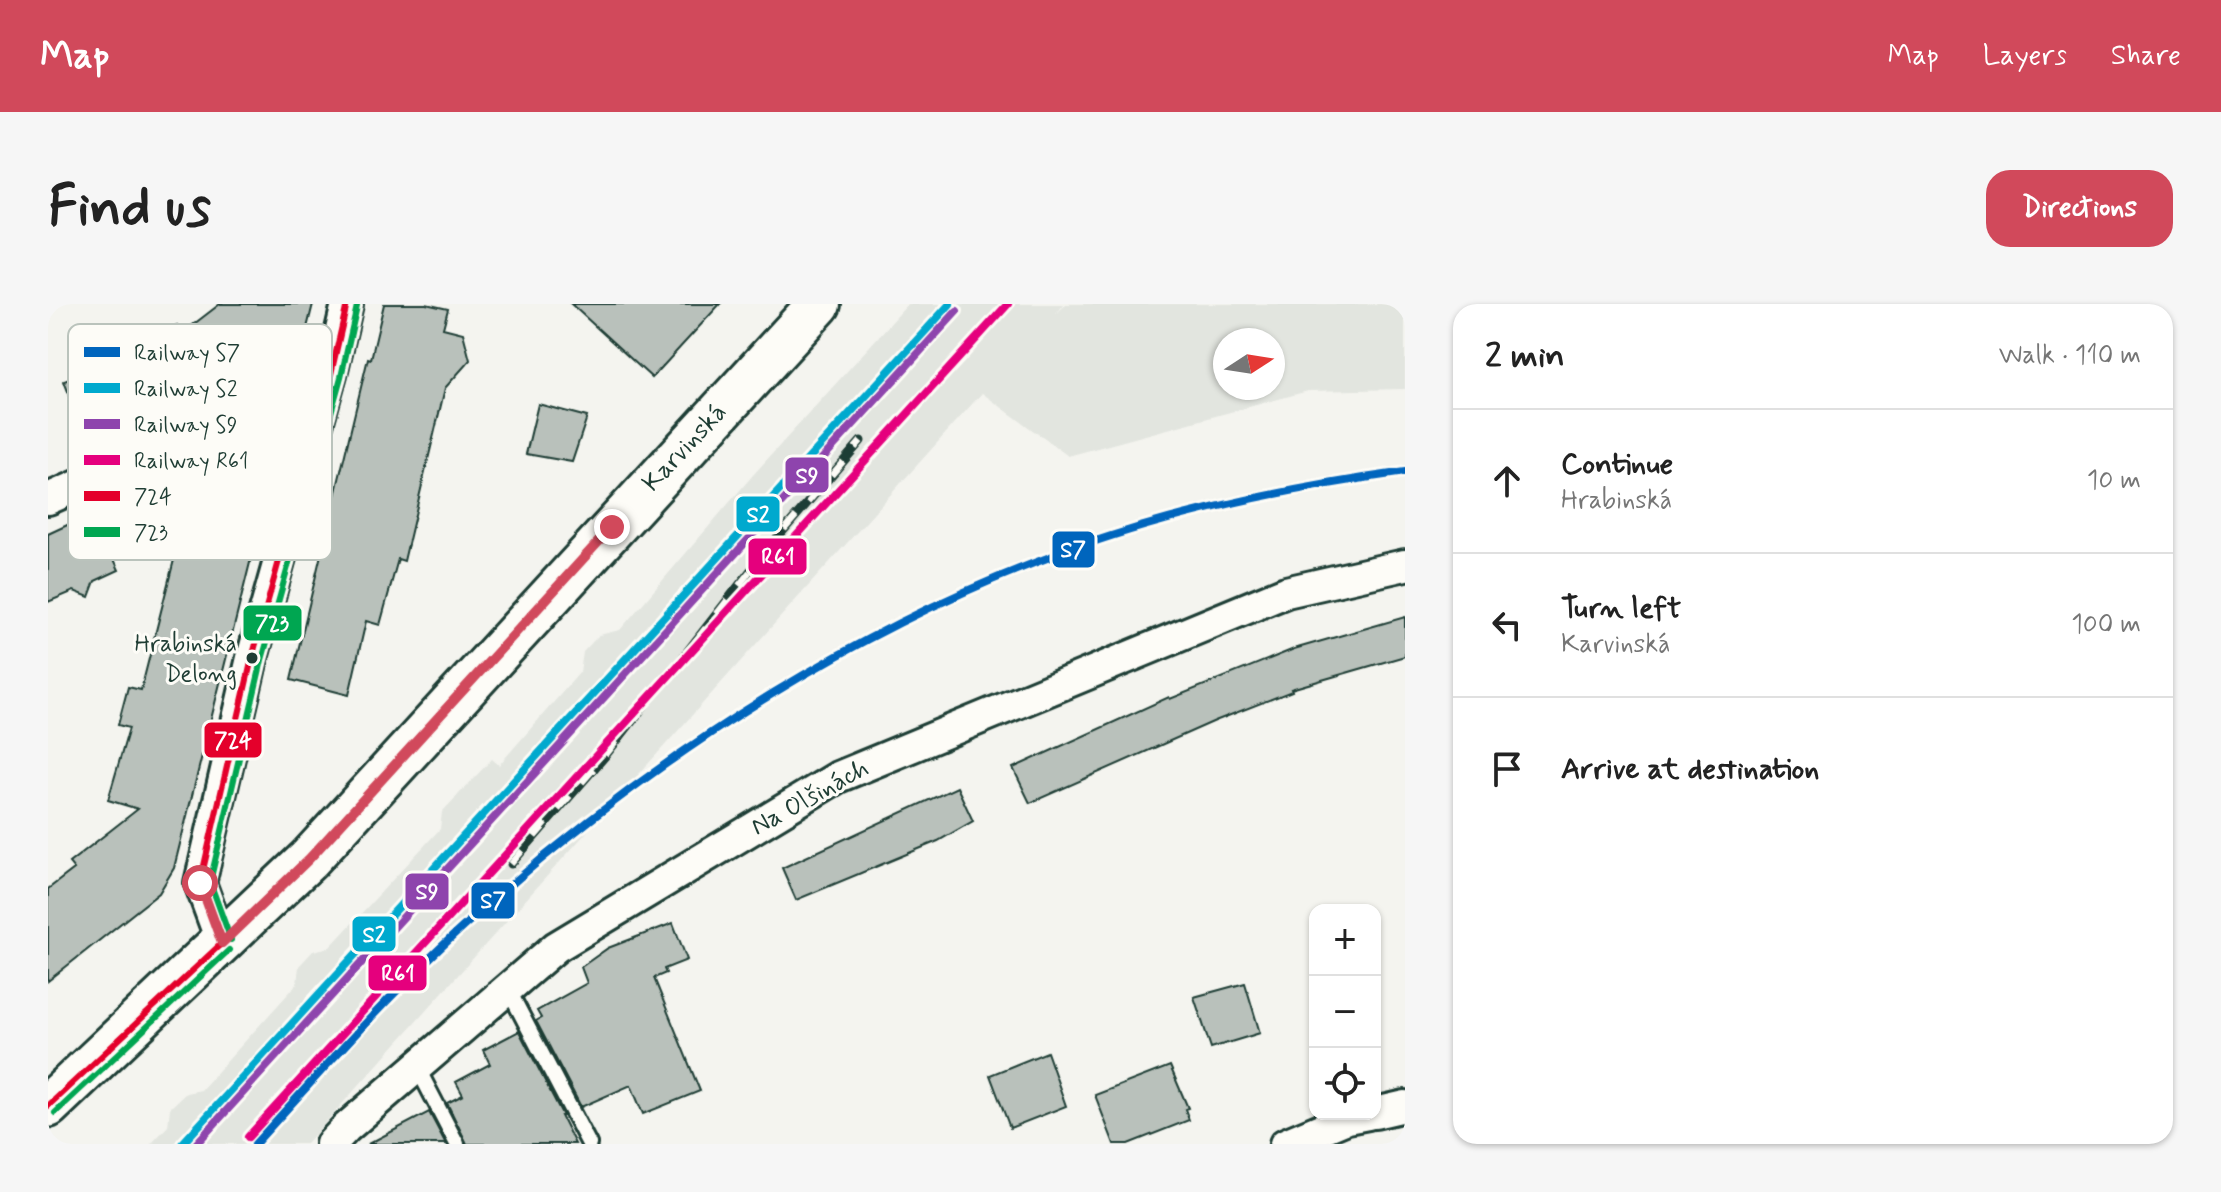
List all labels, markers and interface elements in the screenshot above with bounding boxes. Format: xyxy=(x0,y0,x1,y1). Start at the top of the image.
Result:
text: Map xyxy=(40,32,110,81)
text: Map xyxy=(1888,38,1939,75)
text: Layers xyxy=(1983,38,2067,75)
text: Share xyxy=(2111,38,2181,75)
button: Directions xyxy=(1986,170,2173,247)
text: Find us xyxy=(48,172,211,245)
legend xyxy=(68,324,332,560)
north arrow xyxy=(1213,328,1285,400)
text: 2 min xyxy=(1485,334,1565,379)
text: Walk · 110 m xyxy=(1999,339,2141,373)
text: Railway S7 xyxy=(134,340,240,368)
text: Railway S2 xyxy=(134,376,238,404)
street label: Karvinská xyxy=(635,396,735,500)
text: Railway S9 xyxy=(134,412,238,440)
text: Continue xyxy=(1561,445,1673,484)
text: Railway R61 xyxy=(134,448,249,476)
line badge: S9 xyxy=(784,456,830,494)
icon: ahead xyxy=(1485,459,1529,503)
text: S9 xyxy=(796,463,819,491)
text: 10 m xyxy=(2087,464,2141,498)
text: 724 xyxy=(134,484,172,512)
text: Hrabinská xyxy=(1561,484,1672,518)
line badge: S2 xyxy=(735,495,781,533)
text: S2 xyxy=(747,502,770,530)
route end xyxy=(594,509,630,545)
text: 723 xyxy=(134,520,168,548)
line badge: S7 xyxy=(1051,530,1096,569)
line badge: R61 xyxy=(747,537,808,576)
text: S7 xyxy=(1060,537,1086,565)
text: R61 xyxy=(761,544,795,572)
text: Turn left xyxy=(1561,589,1681,628)
icon: left xyxy=(1485,603,1529,647)
line badge: 723 xyxy=(242,604,303,642)
text: 100 m xyxy=(2071,608,2141,642)
text: 723 xyxy=(255,611,289,639)
text: Karvinská xyxy=(1561,628,1670,662)
place label: Hrabinská Delong xyxy=(134,629,237,690)
marker: Hrabinská Delong xyxy=(244,650,260,666)
line badge: 724 xyxy=(203,721,263,759)
text: 724 xyxy=(214,728,252,756)
icon: arrive xyxy=(1485,747,1529,791)
text: Arrive at destination xyxy=(1561,750,1819,789)
street label: Na Olšinách xyxy=(745,752,875,844)
route start xyxy=(182,865,218,901)
line badge: S9 xyxy=(404,872,450,911)
text: S9 xyxy=(416,879,439,907)
line badge: S7 xyxy=(470,881,516,920)
text: S7 xyxy=(480,888,506,916)
map controls xyxy=(1309,904,1381,1120)
button: + xyxy=(1309,904,1381,976)
line badge: S2 xyxy=(351,915,397,953)
text: S2 xyxy=(363,922,386,950)
line badge: R61 xyxy=(367,954,428,992)
text: R61 xyxy=(381,961,415,989)
button: − xyxy=(1309,976,1381,1048)
button: locate xyxy=(1309,1048,1381,1120)

